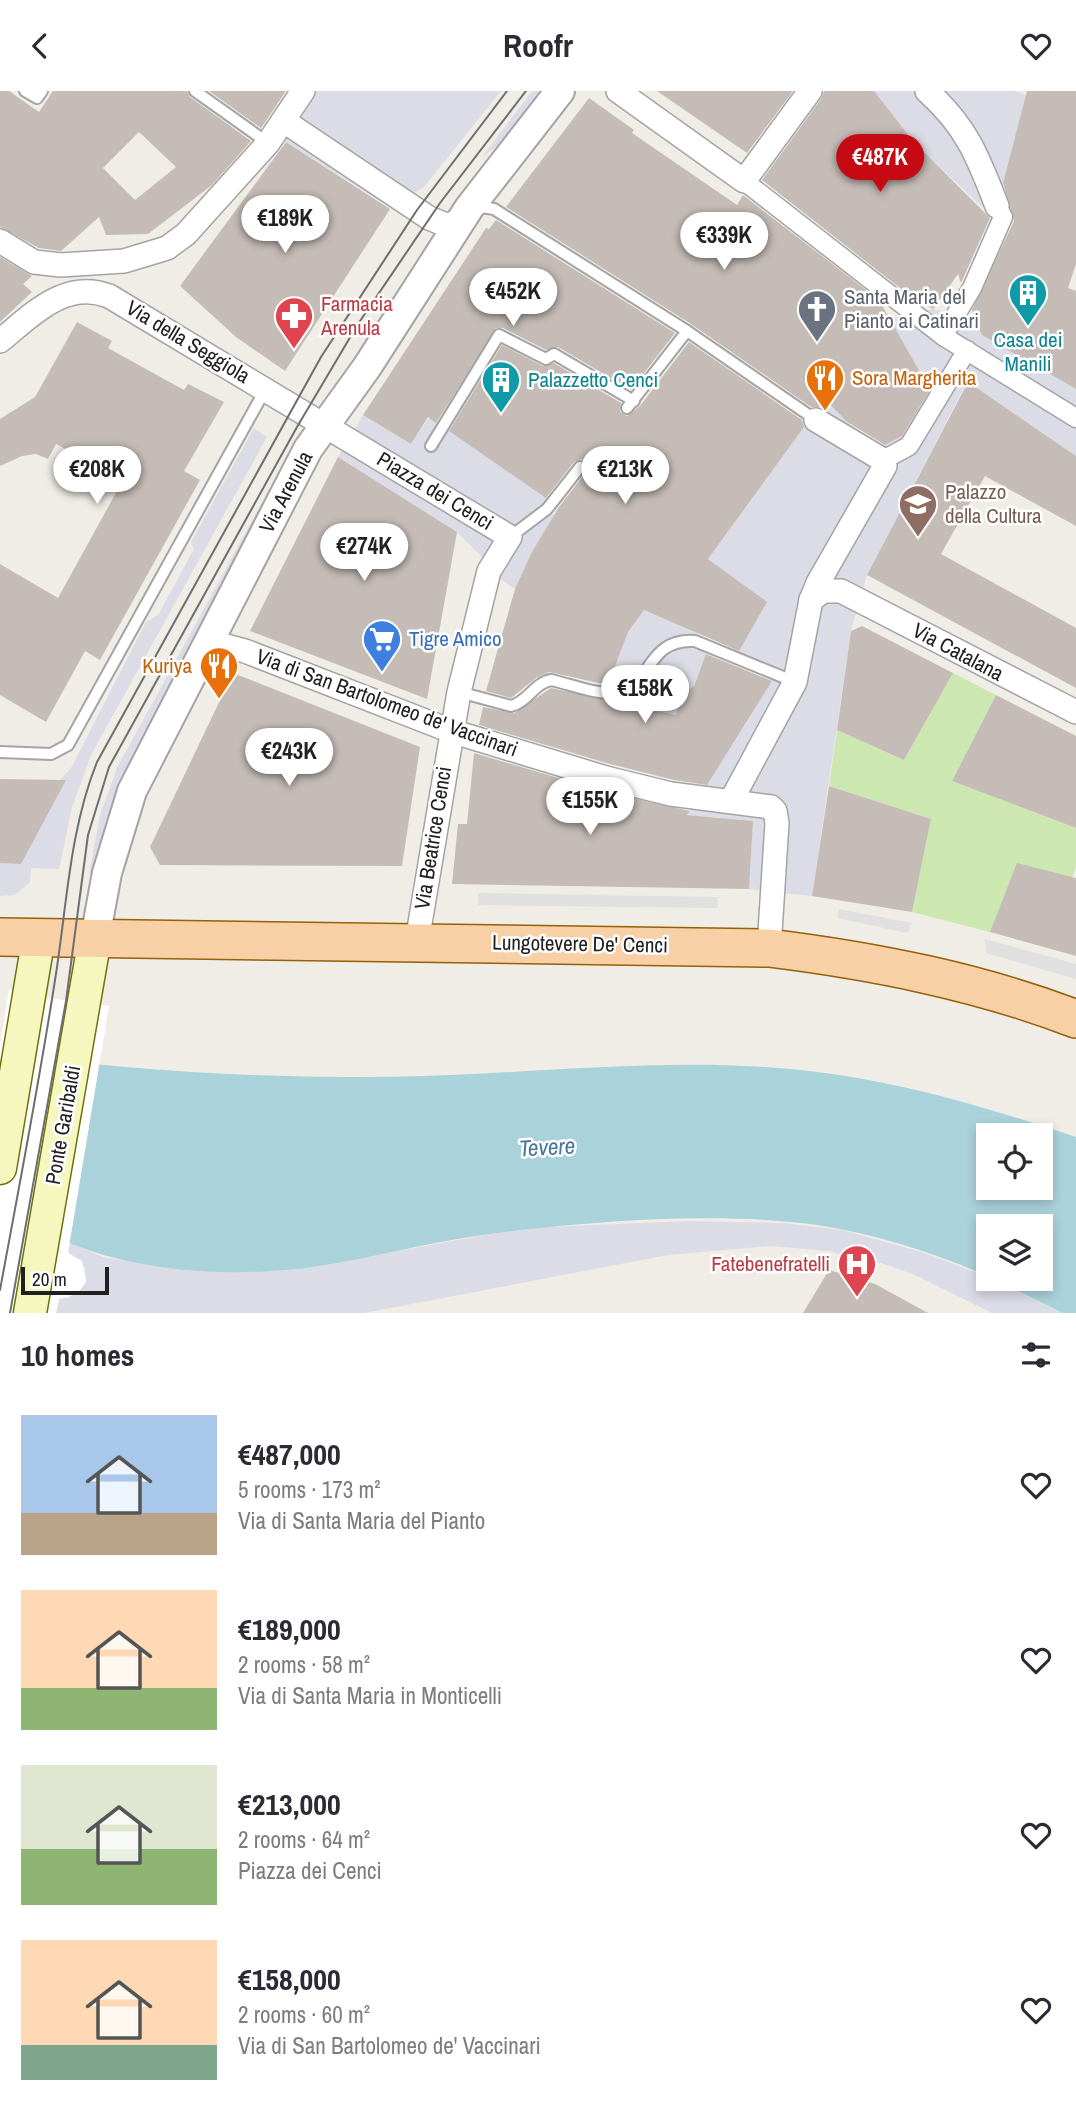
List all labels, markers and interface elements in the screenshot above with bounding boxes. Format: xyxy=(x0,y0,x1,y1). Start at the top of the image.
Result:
text: Roofr xyxy=(503,24,573,67)
icon: back xyxy=(21,27,59,65)
icon: heart xyxy=(1017,27,1055,65)
pin: €487K xyxy=(831,134,929,194)
text: €487K xyxy=(852,141,908,172)
pin: €189K xyxy=(236,195,334,255)
text: €189K xyxy=(257,202,313,233)
pin: €339K xyxy=(675,213,773,272)
text: €339K xyxy=(696,219,752,250)
pin: €452K xyxy=(464,268,562,328)
building icon: Casa dei Manili xyxy=(1007,272,1049,327)
text: €452K xyxy=(485,275,541,306)
place label: Santa Maria del Pianto ai Catinari xyxy=(844,282,979,335)
church icon: Santa Maria del Pianto ai Catinari xyxy=(796,288,838,343)
place label: Farmacia Arenula xyxy=(320,289,393,342)
street label: Via della Seggiola xyxy=(121,293,256,390)
pharmacy icon: Farmacia Arenula xyxy=(273,295,315,350)
place label: Casa dei Manili xyxy=(994,325,1062,378)
restaurant icon: Sora Margherita xyxy=(804,357,846,412)
building icon: Palazzetto Cenci xyxy=(480,359,522,414)
place label: Sora Margherita xyxy=(852,363,977,392)
place label: Palazzetto Cenci xyxy=(528,365,658,394)
street label: Piazza dei Cenci xyxy=(372,444,499,537)
street label: Via Arenula xyxy=(252,445,319,538)
pin: €208K xyxy=(48,447,146,506)
pin: €213K xyxy=(576,447,674,506)
text: €208K xyxy=(69,453,125,484)
text: €213K xyxy=(597,453,653,484)
place label: Palazzo della Cultura xyxy=(945,477,1042,530)
school or university icon: Palazzo della Cultura xyxy=(897,483,939,538)
pin: €274K xyxy=(315,524,413,583)
text: €274K xyxy=(336,530,392,561)
street label: Via Catalana xyxy=(908,615,1009,688)
supermarket icon: Tigre Amico xyxy=(361,618,403,673)
place label: Tigre Amico xyxy=(409,624,501,653)
street label: Via di San Bartolomeo de' Vaccinari xyxy=(252,642,522,763)
restaurant icon: Kuriya xyxy=(198,645,240,700)
place label: Kuriya xyxy=(142,651,192,680)
pin: €158K xyxy=(596,665,694,725)
text: €158K xyxy=(617,672,673,703)
pin: €243K xyxy=(240,729,338,788)
text: €243K xyxy=(261,735,317,766)
street label: Via Beatrice Cenci xyxy=(407,764,458,911)
pin: €155K xyxy=(541,777,639,837)
text: €155K xyxy=(562,784,618,815)
street label: Lungotevere De' Cenci xyxy=(492,927,668,960)
street label: Ponte Garibaldi xyxy=(38,1063,87,1187)
map controls xyxy=(976,1123,1053,1291)
button: locate xyxy=(976,1123,1053,1200)
water label: Tevere xyxy=(518,1130,576,1163)
button: layers xyxy=(976,1214,1053,1291)
hospital icon: Fatebenefratelli xyxy=(836,1243,878,1298)
place label: Fatebenefratelli xyxy=(711,1249,830,1278)
scale bar xyxy=(21,1264,108,1296)
text: 20 m xyxy=(32,1266,67,1292)
text: 10 homes xyxy=(21,1335,135,1375)
icon: filters xyxy=(1017,1336,1055,1374)
text: €487,000 xyxy=(238,1434,341,1474)
icon: home xyxy=(77,1443,161,1527)
icon: heart xyxy=(1017,1466,1055,1504)
text: 5 rooms · 173 m² xyxy=(238,1474,381,1505)
text: Via di Santa Maria del Pianto xyxy=(238,1505,485,1536)
text: €189,000 xyxy=(238,1609,341,1649)
icon: home xyxy=(77,1618,161,1702)
icon: heart xyxy=(1017,1641,1055,1679)
text: 2 rooms · 58 m² xyxy=(238,1649,370,1680)
text: Via di Santa Maria in Monticelli xyxy=(238,1680,502,1711)
text: €213,000 xyxy=(238,1784,341,1824)
icon: home xyxy=(77,1793,161,1877)
icon: heart xyxy=(1017,1816,1055,1854)
text: 2 rooms · 64 m² xyxy=(238,1824,370,1855)
text: Piazza dei Cenci xyxy=(238,1855,382,1886)
text: €158,000 xyxy=(238,1959,341,1999)
icon: home xyxy=(77,1968,161,2052)
icon: heart xyxy=(1017,1991,1055,2029)
text: 2 rooms · 60 m² xyxy=(238,1999,370,2030)
text: Via di San Bartolomeo de' Vaccinari xyxy=(238,2030,541,2061)

